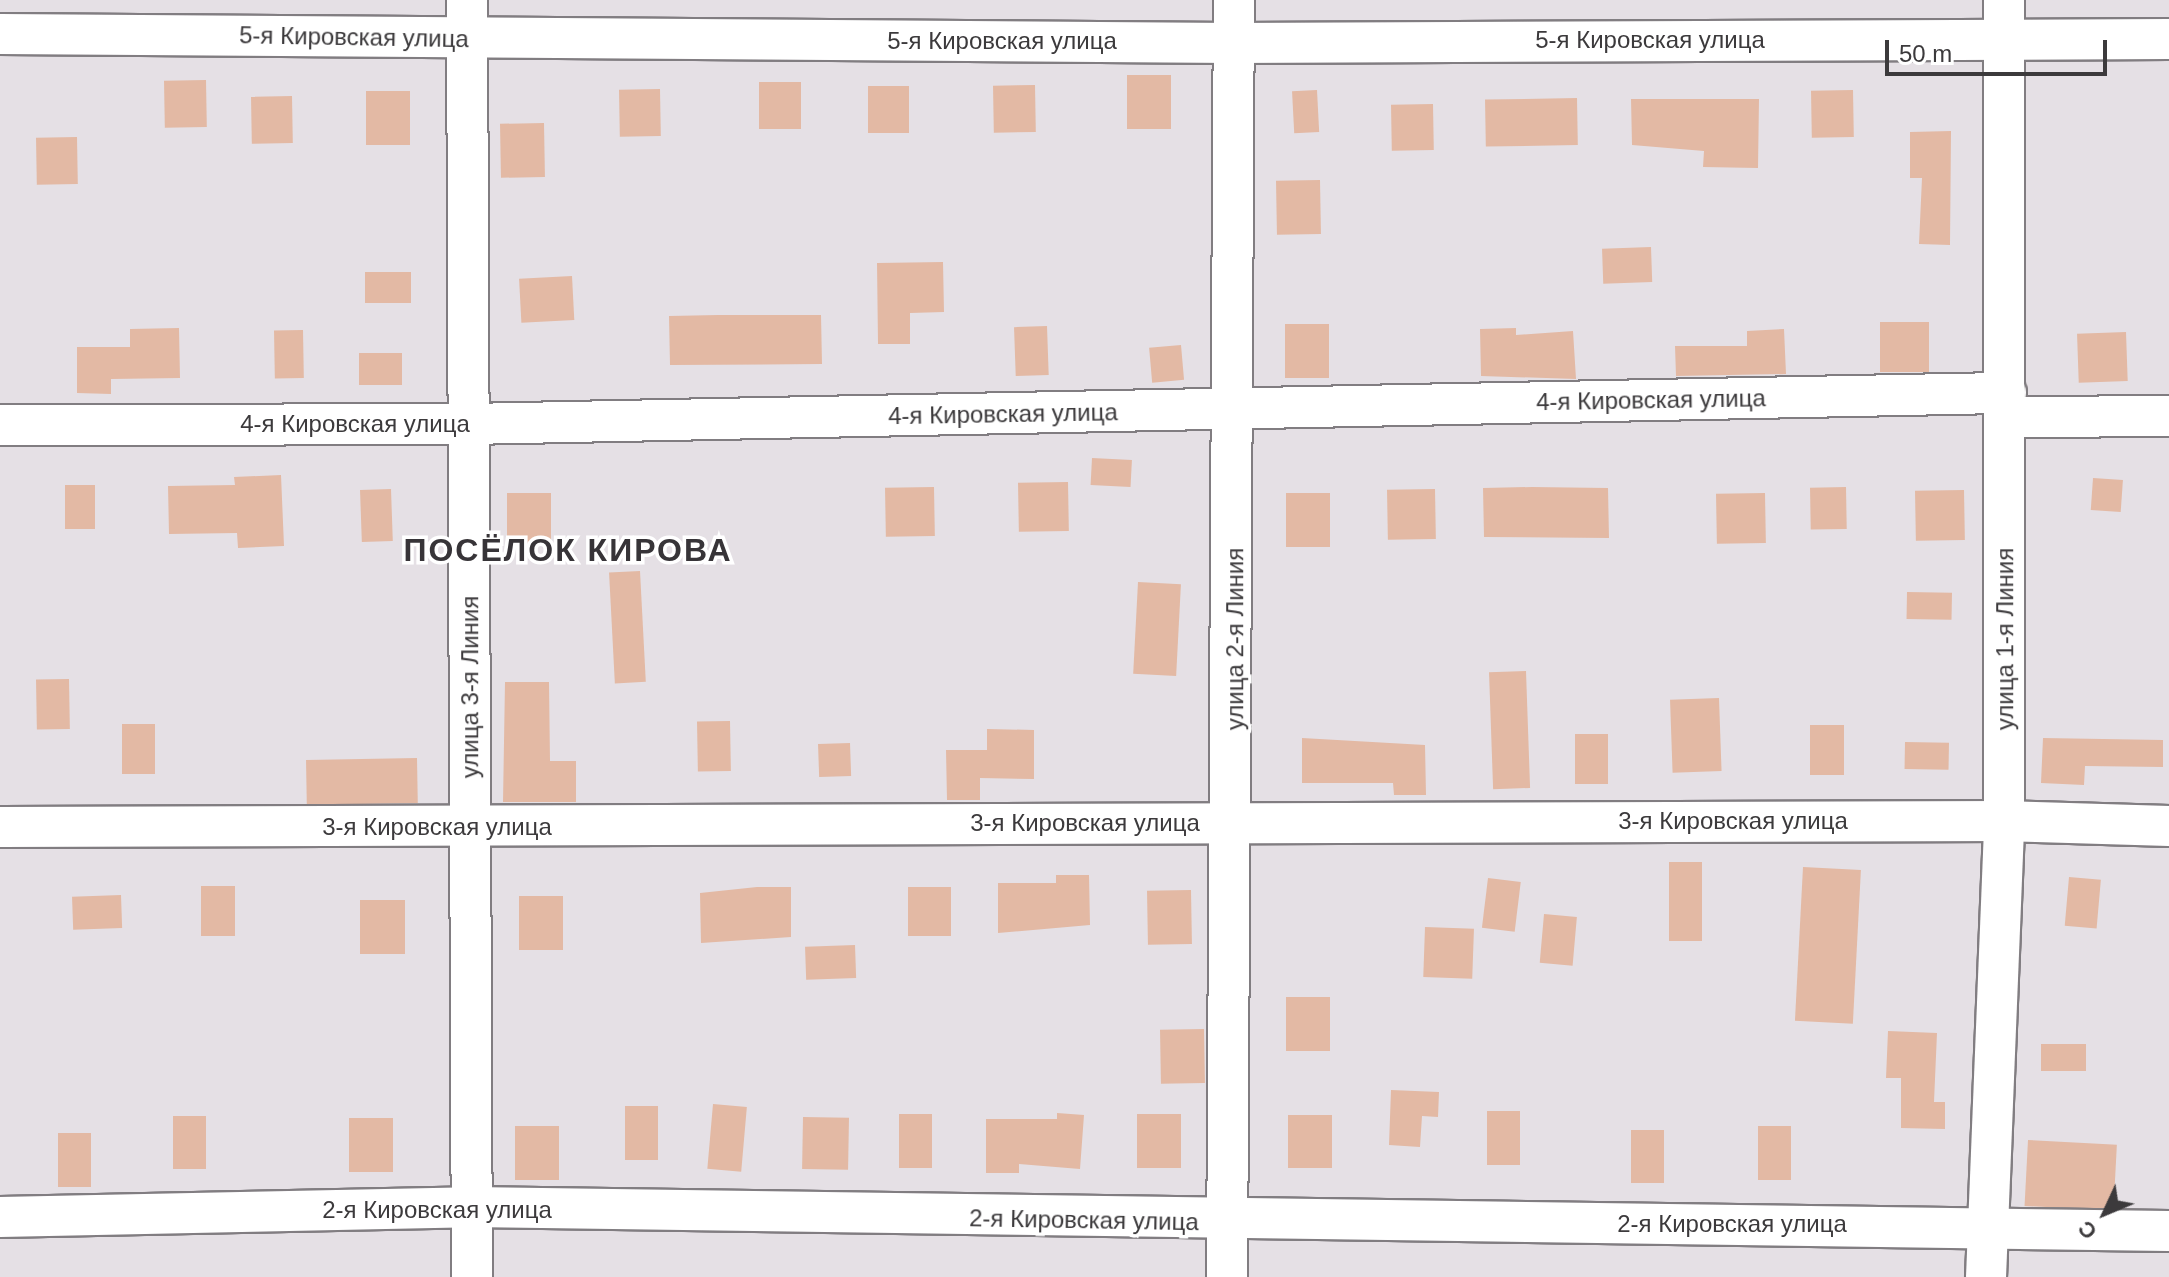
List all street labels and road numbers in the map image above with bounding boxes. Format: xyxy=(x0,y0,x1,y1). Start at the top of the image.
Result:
street label: 5-я Кировская улица xyxy=(239,21,469,53)
street label: 5-я Кировская улица xyxy=(1535,26,1765,54)
street label: 5-я Кировская улица xyxy=(887,27,1117,55)
street label: 4-я Кировская улица xyxy=(1536,384,1766,416)
street label: 4-я Кировская улица xyxy=(888,398,1118,430)
street label: 4-я Кировская улица xyxy=(240,410,470,438)
street label: улица 2-я Линия xyxy=(1221,548,1249,730)
street label: улица 1-я Линия xyxy=(1991,548,2019,730)
street label: улица 3-я Линия xyxy=(456,596,484,778)
street label: 3-я Кировская улица xyxy=(1618,807,1848,835)
street label: 3-я Кировская улица xyxy=(970,809,1200,837)
street label: 3-я Кировская улица xyxy=(322,813,552,841)
street label: 2-я Кировская улица xyxy=(322,1196,552,1224)
street label: 2-я Кировская улица xyxy=(969,1204,1199,1236)
street label: 2-я Кировская улица xyxy=(1617,1210,1847,1238)

